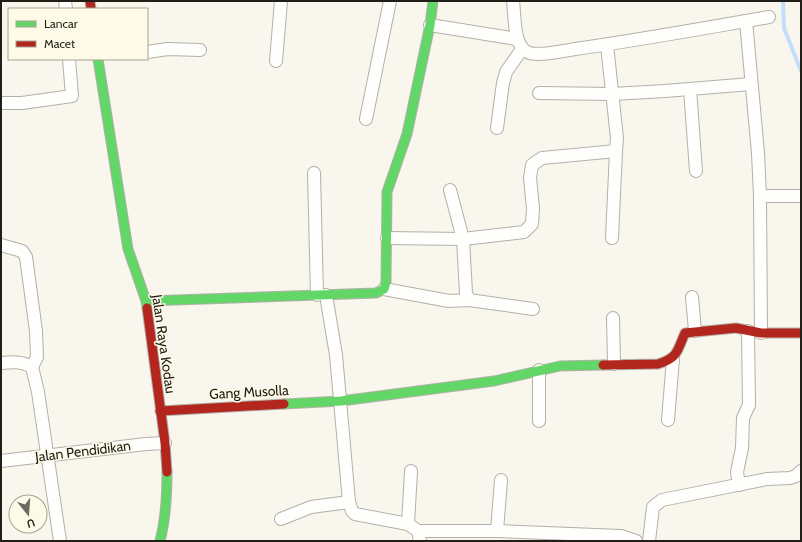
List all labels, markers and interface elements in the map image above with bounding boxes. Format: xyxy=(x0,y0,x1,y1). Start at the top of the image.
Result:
legend xyxy=(8,8,148,60)
text: Lancar xyxy=(44,16,78,31)
text: Macet xyxy=(44,36,75,51)
street label: Jalan Raya Kodau xyxy=(148,292,180,395)
street label: Gang Musolla xyxy=(209,381,289,403)
street label: Jalan Pendidikan xyxy=(33,436,132,466)
north arrow xyxy=(8,494,48,534)
text: U xyxy=(25,516,37,531)

